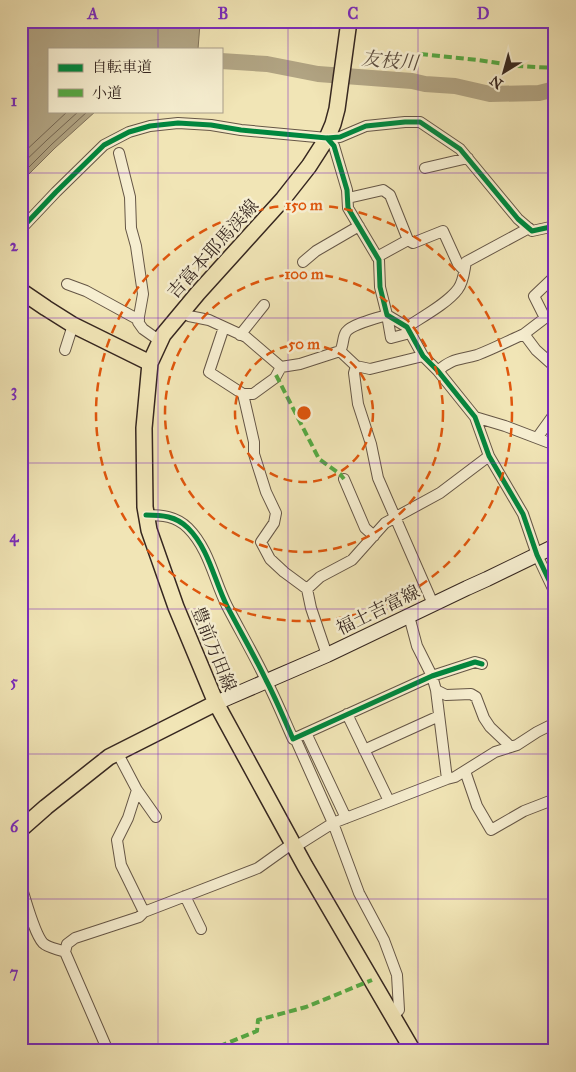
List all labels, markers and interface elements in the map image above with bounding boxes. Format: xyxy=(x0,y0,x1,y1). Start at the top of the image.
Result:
text: A xyxy=(87,4,99,23)
text: B xyxy=(218,4,228,23)
text: C xyxy=(348,4,359,23)
text: D xyxy=(477,4,490,23)
water label: 友枝川 xyxy=(361,47,421,75)
legend xyxy=(48,48,222,112)
north arrow xyxy=(478,48,528,98)
text: 自転車道 xyxy=(92,58,152,76)
text: N xyxy=(487,72,506,92)
text: 小道 xyxy=(92,84,122,102)
text: 1 xyxy=(11,91,18,110)
street label: 吉富本耶馬渓線 xyxy=(163,195,263,303)
text: 150 m xyxy=(285,196,323,214)
text: 2 xyxy=(10,236,19,255)
text: 100 m xyxy=(284,265,324,283)
text: 50 m xyxy=(288,335,320,353)
text: 3 xyxy=(11,381,17,401)
centre of rings xyxy=(295,404,313,422)
text: 4 xyxy=(10,527,20,547)
street label: 福土吉富線 xyxy=(333,580,423,640)
street label: 豊前万田線 xyxy=(187,603,241,695)
text: 5 xyxy=(10,672,18,691)
text: 6 xyxy=(10,817,19,836)
text: 7 xyxy=(10,963,19,982)

